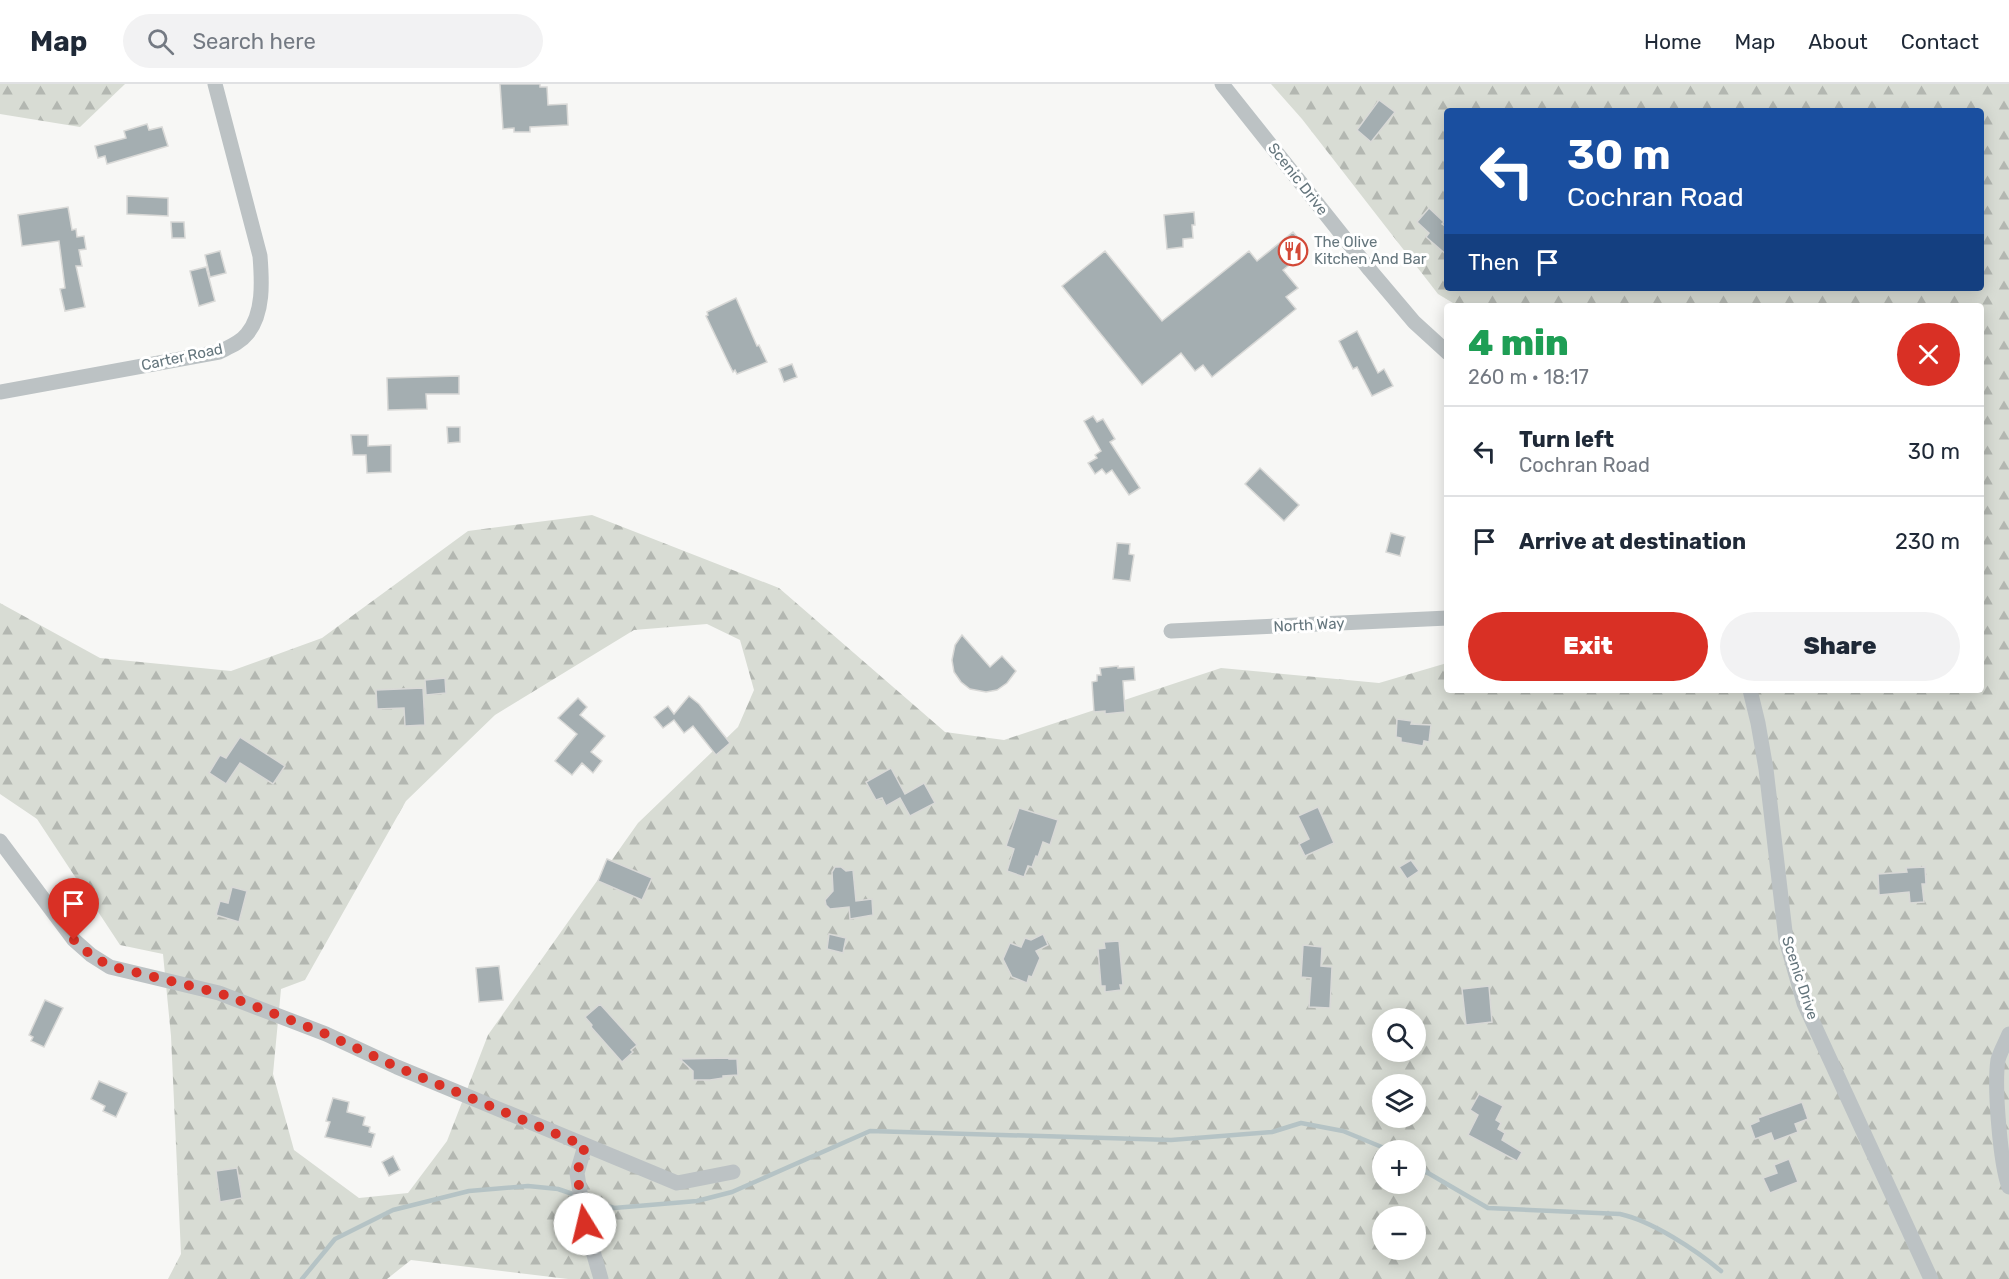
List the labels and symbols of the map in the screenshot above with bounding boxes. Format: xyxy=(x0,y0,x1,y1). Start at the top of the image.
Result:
street label: Scenic Drive xyxy=(1264,139,1332,219)
place label: The Olive Kitchen And Bar xyxy=(1314,233,1427,268)
restaurant icon: The Olive Kitchen And Bar xyxy=(1277,235,1309,267)
street label: Carter Road xyxy=(140,340,224,374)
street label: North Way xyxy=(1273,614,1345,636)
pin xyxy=(48,878,99,940)
street label: Scenic Drive xyxy=(1778,934,1822,1022)
position arrow xyxy=(553,1192,617,1256)

